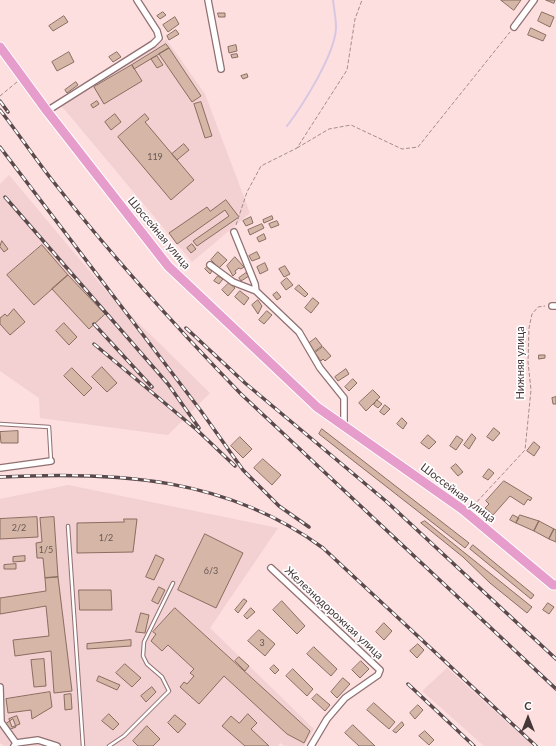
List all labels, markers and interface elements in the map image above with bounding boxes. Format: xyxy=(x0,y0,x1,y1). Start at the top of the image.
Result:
house number: 119 xyxy=(147,152,163,162)
street label: Шоссейная улица xyxy=(125,194,193,272)
street label: Нижняя улица xyxy=(513,326,527,400)
street label: Шоссейная улица xyxy=(418,461,498,525)
house number: 2/2 xyxy=(12,523,26,533)
house number: 1/2 xyxy=(99,533,113,543)
house number: 1/5 xyxy=(39,545,53,555)
street label: Железнодорожная улица xyxy=(282,564,386,662)
house number: 6/3 xyxy=(204,566,218,576)
house number: 3 xyxy=(259,638,265,648)
north arrow xyxy=(508,698,548,738)
text: С xyxy=(524,699,532,712)

